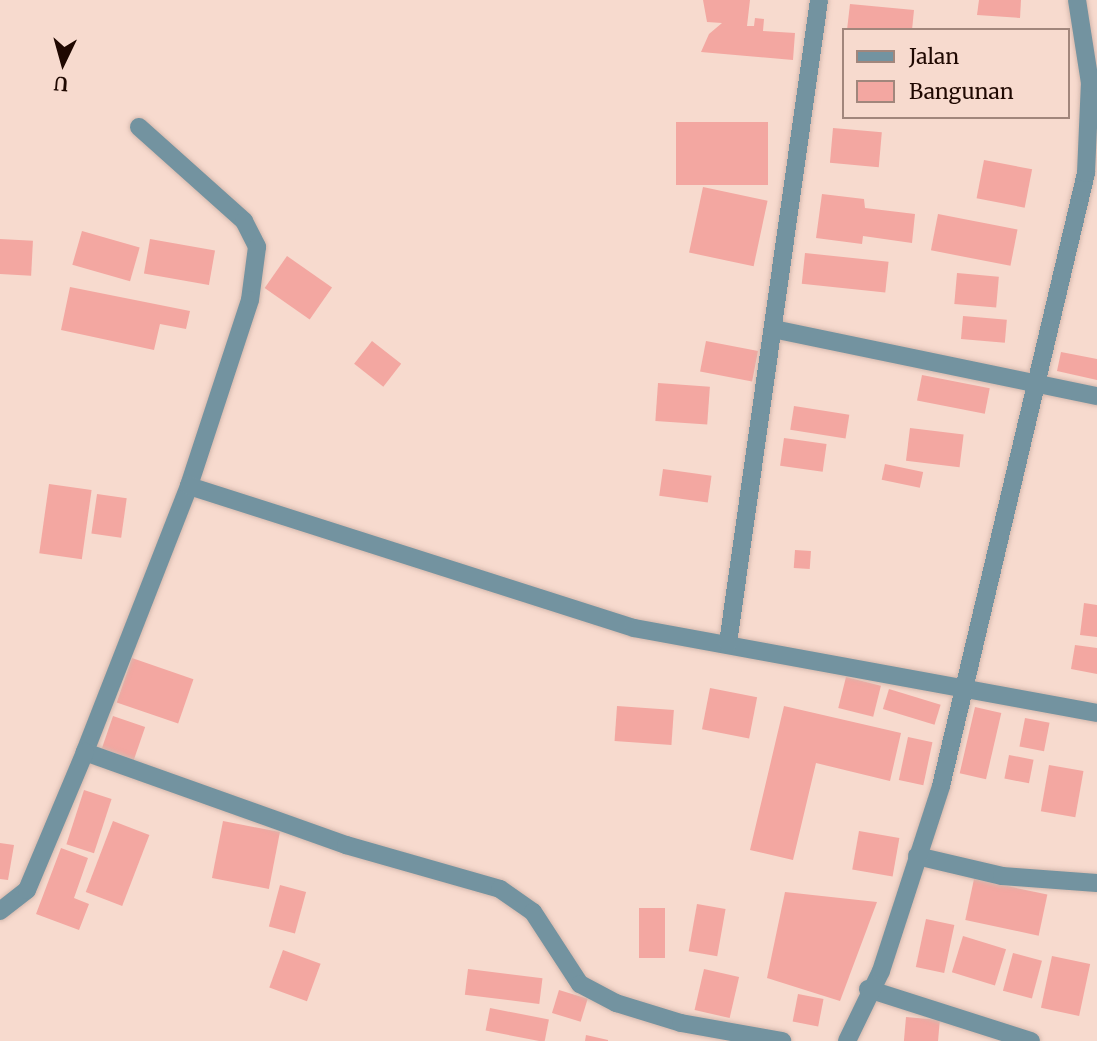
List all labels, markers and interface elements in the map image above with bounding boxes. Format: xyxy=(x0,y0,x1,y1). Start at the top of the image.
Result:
north arrow xyxy=(28,28,98,98)
legend xyxy=(842,28,1069,119)
text: Jalan xyxy=(909,43,959,70)
text: U xyxy=(53,71,69,96)
text: Bangunan xyxy=(909,78,1014,105)

